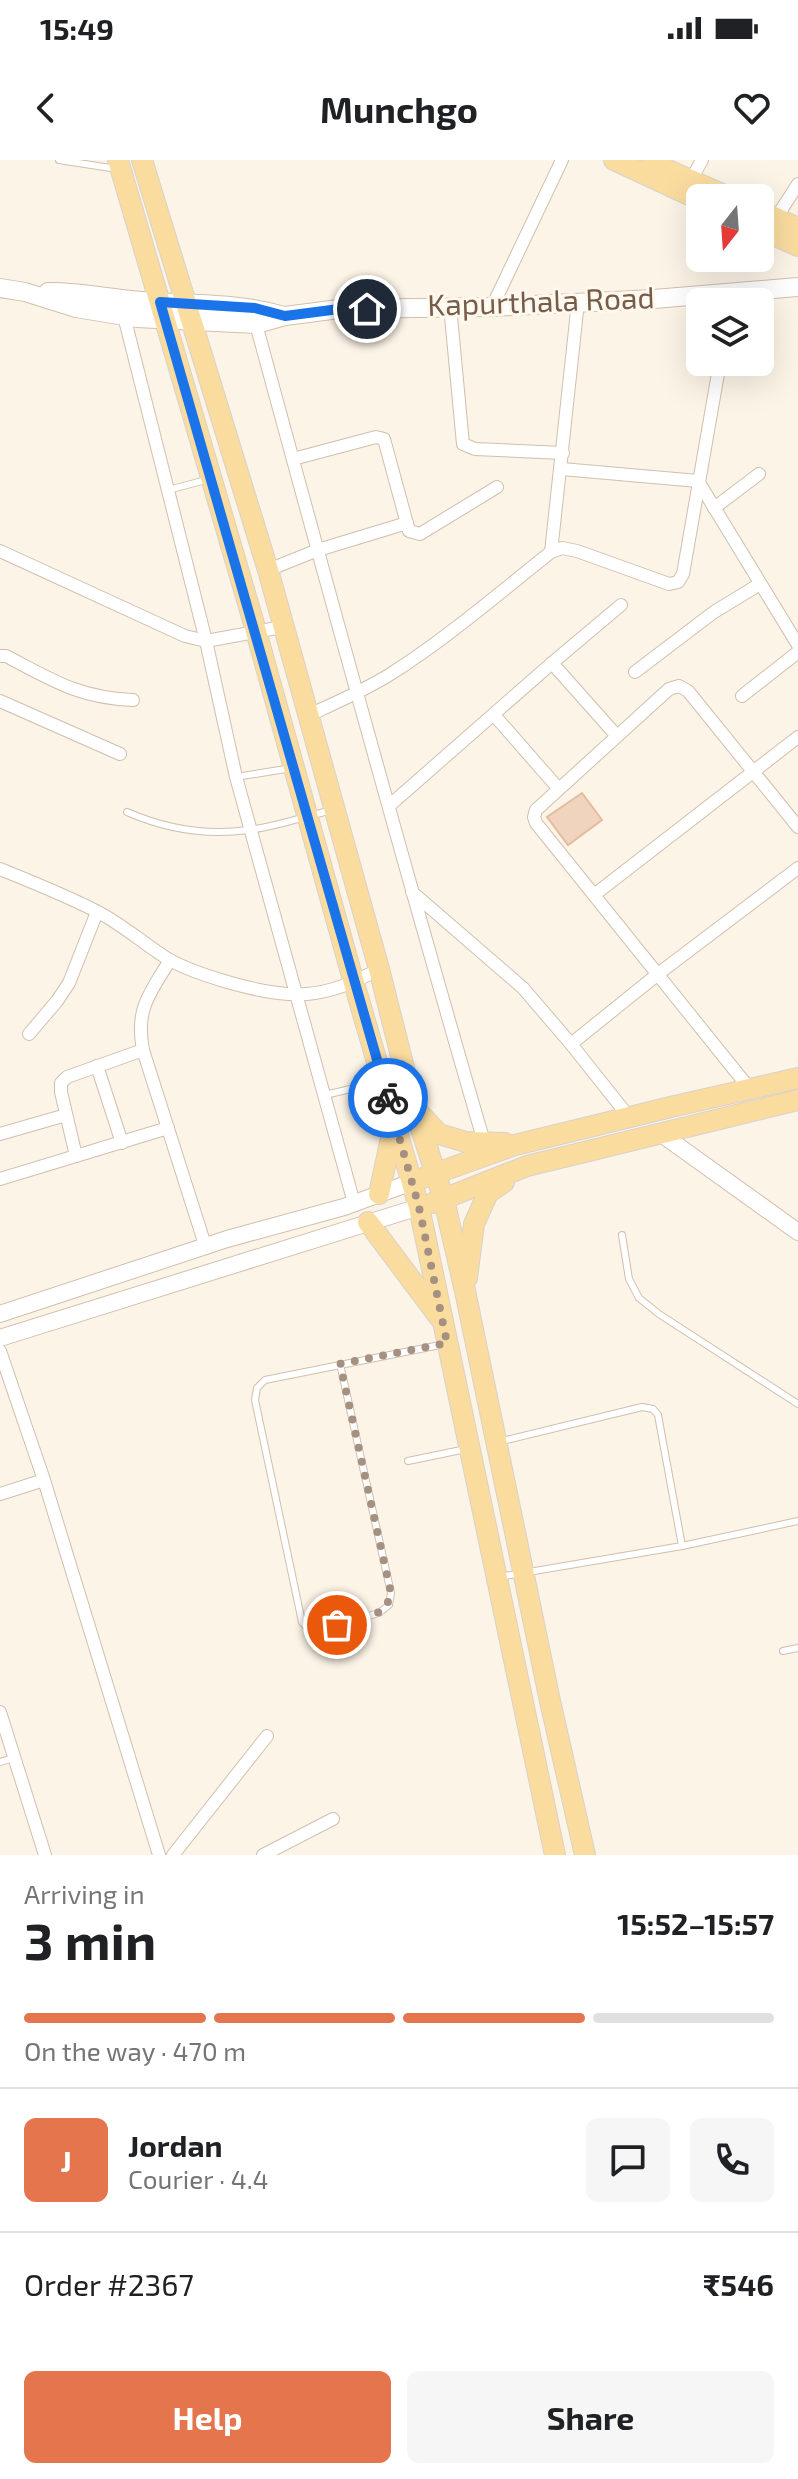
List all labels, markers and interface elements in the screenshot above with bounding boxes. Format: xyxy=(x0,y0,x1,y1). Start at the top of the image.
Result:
text: 15:49 xyxy=(40,10,114,46)
icon: back xyxy=(24,86,68,130)
icon: heart xyxy=(730,86,774,130)
text: Munchgo xyxy=(320,87,478,130)
north arrow xyxy=(686,184,774,272)
map controls xyxy=(686,184,774,376)
pin xyxy=(333,275,401,343)
street label: Kapurthala Road xyxy=(427,278,655,322)
icon: home xyxy=(345,287,389,331)
button: layers xyxy=(686,288,774,376)
courier xyxy=(348,1058,428,1138)
icon: bike xyxy=(366,1076,410,1120)
pin xyxy=(303,1591,371,1659)
icon: bag xyxy=(315,1603,359,1647)
text: Arriving in xyxy=(24,1878,145,1909)
text: 15:52–15:57 xyxy=(617,1905,774,1941)
text: 3 min xyxy=(24,1908,156,1970)
text: On the way · 470 m xyxy=(24,2035,246,2066)
button: chat xyxy=(586,2118,670,2202)
button: phone xyxy=(690,2118,774,2202)
text: Jordan xyxy=(128,2127,223,2163)
text: J xyxy=(60,2142,72,2178)
text: Courier · 4.4 xyxy=(128,2163,269,2194)
text: Order #2367 xyxy=(24,2266,194,2302)
text: ₹546 xyxy=(703,2266,774,2302)
button: Help xyxy=(24,2371,391,2463)
button: Share xyxy=(407,2371,774,2463)

